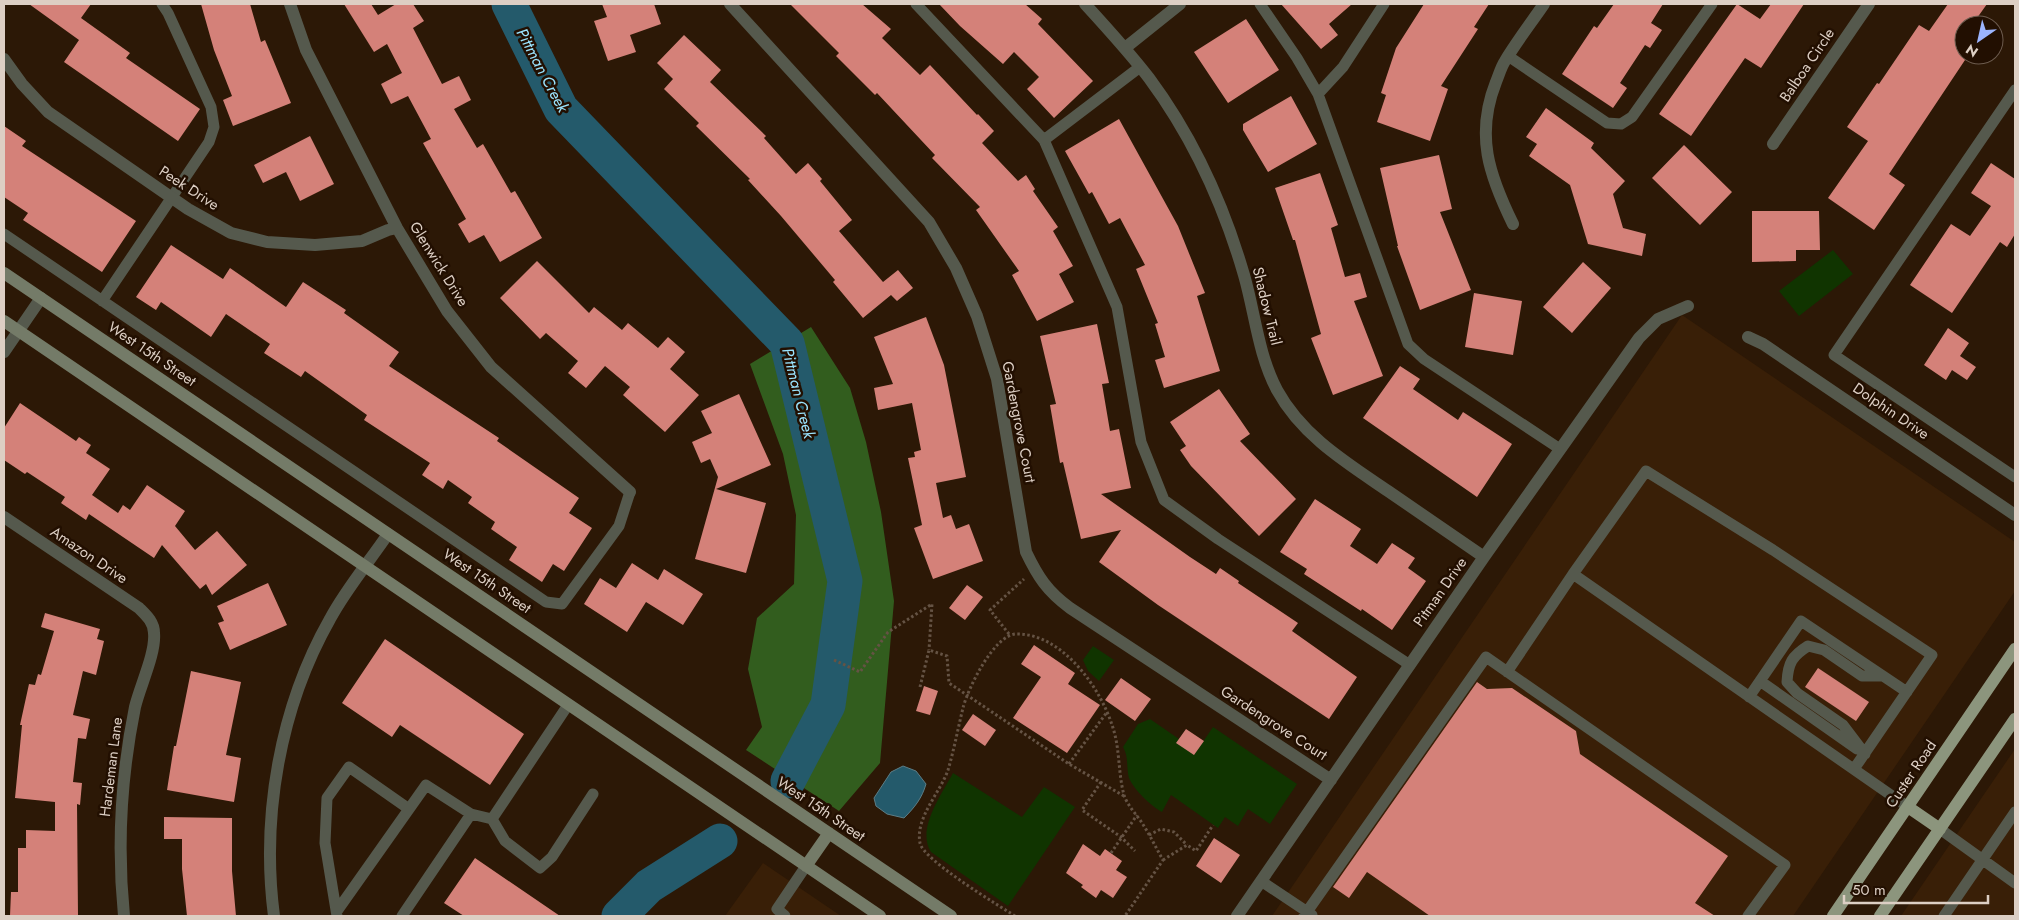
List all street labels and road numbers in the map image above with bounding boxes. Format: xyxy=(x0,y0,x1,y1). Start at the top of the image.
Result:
street label: Balboa Circle xyxy=(1774,23,1840,106)
street label: Peek Drive xyxy=(155,160,224,216)
street label: Glenwick Drive xyxy=(404,217,474,311)
street label: Shadow Trail xyxy=(1247,265,1287,347)
street label: West 15th Street xyxy=(103,316,201,392)
street label: Gardengrove Court xyxy=(996,359,1042,485)
street label: Dolphin Drive xyxy=(1848,377,1934,445)
street label: Amazon Drive xyxy=(46,521,132,589)
street label: West 15th Street xyxy=(438,543,536,619)
street label: Pitman Drive xyxy=(1408,553,1472,631)
street label: Gardengrove Court xyxy=(1216,680,1332,766)
street label: Hardeman Lane xyxy=(94,716,128,818)
street label: Custer Road xyxy=(1880,736,1942,812)
street label: West 15th Street xyxy=(772,771,870,847)

